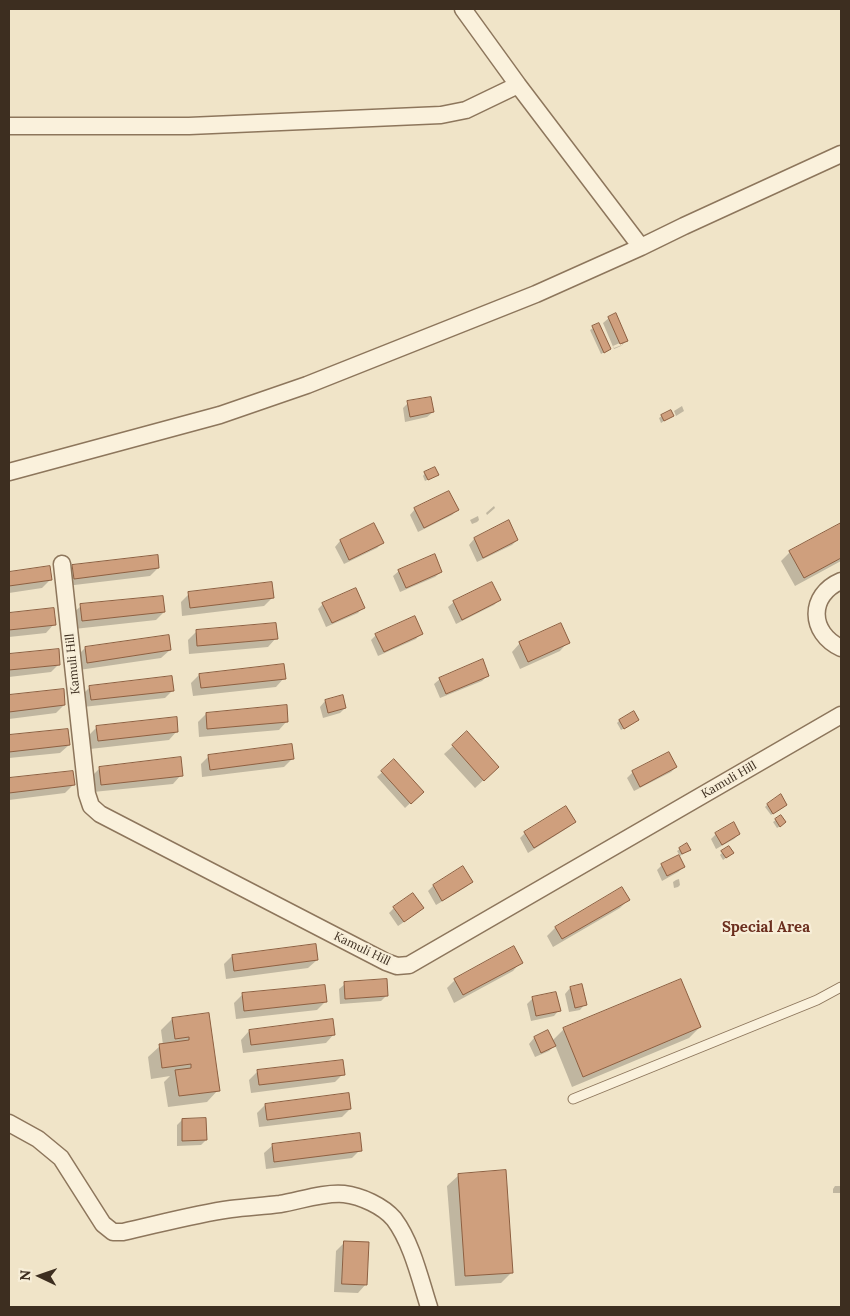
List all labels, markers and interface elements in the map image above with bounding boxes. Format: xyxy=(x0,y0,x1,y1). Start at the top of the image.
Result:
street label: Kamuli Hill xyxy=(63,633,83,695)
street label: Kamuli Hill xyxy=(699,758,759,802)
district label: Special Area xyxy=(722,919,810,937)
street label: Kamuli Hill xyxy=(331,929,393,969)
north arrow xyxy=(15,1251,65,1301)
text: N xyxy=(16,1269,34,1281)

